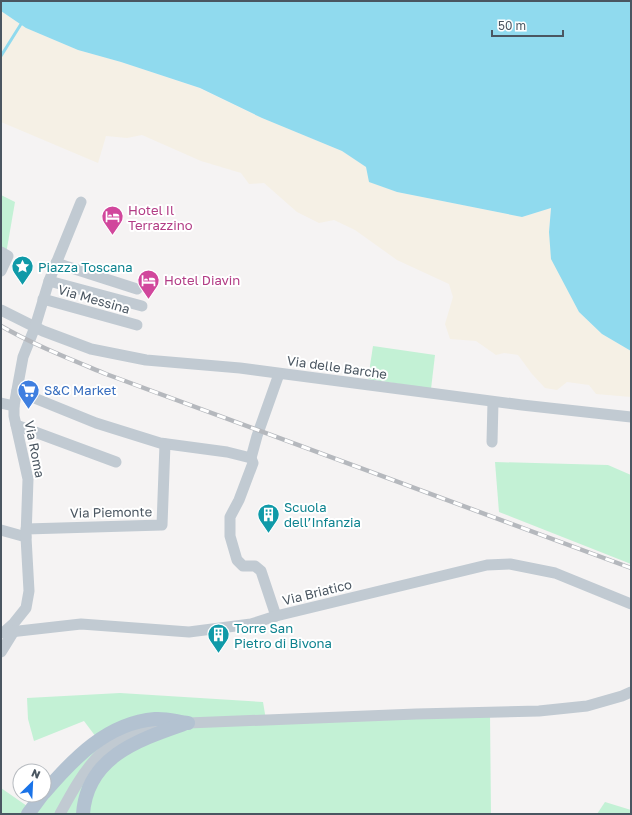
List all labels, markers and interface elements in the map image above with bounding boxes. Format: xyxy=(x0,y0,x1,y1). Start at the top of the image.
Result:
scale bar xyxy=(492,12,563,38)
text: 50 m xyxy=(498,18,526,33)
place label: Hotel Il Terrazzino xyxy=(128,202,193,233)
hotel icon: Hotel Il Terrazzino xyxy=(100,204,126,237)
place icon: Piazza Toscana xyxy=(9,254,35,287)
place label: Piazza Toscana xyxy=(38,259,133,275)
hotel icon: Hotel Diavin xyxy=(135,267,161,300)
place label: Hotel Diavin xyxy=(164,272,240,288)
street label: Via Messina xyxy=(56,281,132,317)
street label: Via delle Barche xyxy=(286,352,388,382)
supermarket icon: S&C Market xyxy=(16,377,42,410)
place label: S&C Market xyxy=(44,382,117,398)
street label: Via Roma xyxy=(22,419,48,479)
place label: Scuola dell’Infanzia xyxy=(284,499,361,530)
building icon: Scuola dell’Infanzia xyxy=(255,501,281,534)
street label: Via Piemonte xyxy=(70,503,152,521)
street label: Via Briatico xyxy=(281,576,353,608)
place label: Torre San Pietro di Bivona xyxy=(234,620,332,651)
building icon: Torre San Pietro di Bivona xyxy=(206,622,232,655)
north arrow xyxy=(12,763,52,803)
text: N xyxy=(30,766,43,781)

